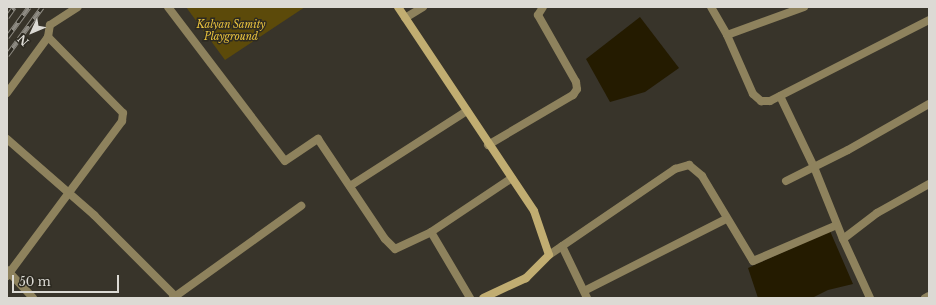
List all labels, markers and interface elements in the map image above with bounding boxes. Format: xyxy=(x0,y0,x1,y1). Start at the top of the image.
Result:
north arrow xyxy=(12,12,52,52)
park label: Kalyan Samity Playground xyxy=(196,18,266,42)
text: N xyxy=(15,32,32,49)
scale bar xyxy=(14,267,121,293)
text: 50 m xyxy=(19,274,51,289)

